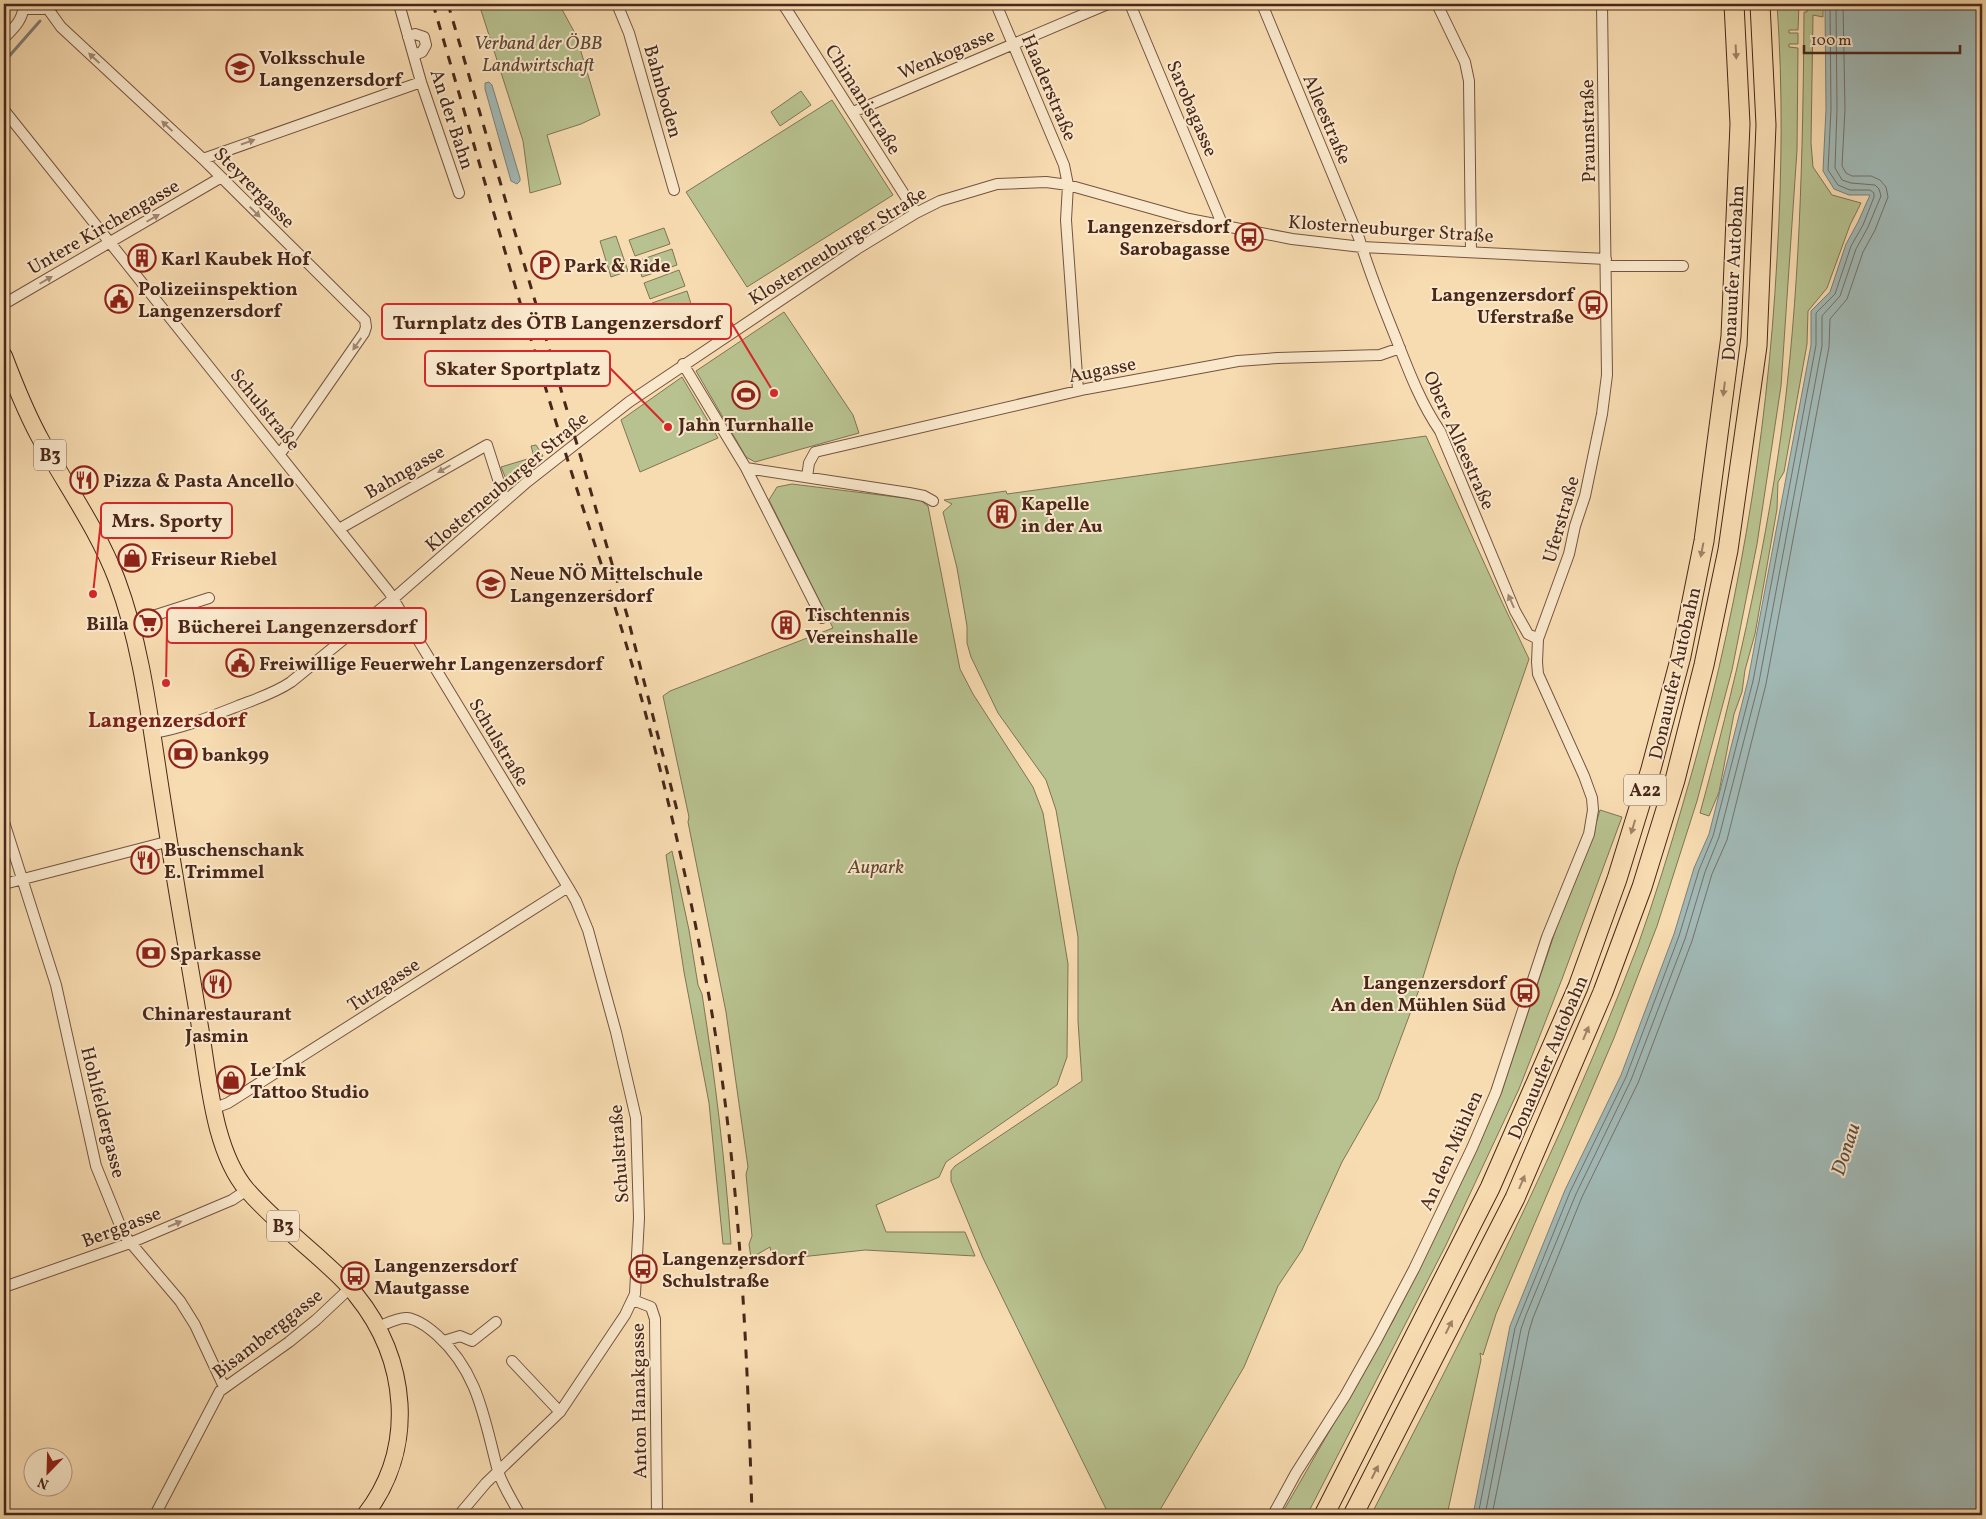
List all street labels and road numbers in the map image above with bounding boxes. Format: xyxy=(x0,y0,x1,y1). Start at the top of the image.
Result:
street label: Wenkogasse xyxy=(895,23,999,87)
street label: Haaderstraße xyxy=(1014,30,1082,145)
street label: Chimanistraße xyxy=(818,40,907,160)
street label: Bahnboden xyxy=(636,42,688,141)
street label: Sarobagasse xyxy=(1159,57,1223,161)
street label: An der Bahn xyxy=(423,66,480,173)
street label: Alleestraße xyxy=(1296,71,1357,169)
street label: Praunstraße xyxy=(1575,79,1603,183)
street label: Steyrergasse xyxy=(207,142,300,235)
street label: Untere Kirchengasse xyxy=(23,174,185,282)
street label: Klosterneuburger Straße xyxy=(744,181,932,312)
street label: Donauufer Autobahn xyxy=(1716,184,1752,362)
street label: Klosterneuburger Straße xyxy=(1287,210,1494,250)
street label: Augasse xyxy=(1066,352,1138,390)
street label: Schulstraße xyxy=(223,364,306,457)
street label: Obere Alleestraße xyxy=(1416,367,1500,514)
street label: Klosterneuburger Straße xyxy=(420,406,594,559)
street label: Bahngasse xyxy=(360,439,450,506)
road number: B3 xyxy=(34,440,66,470)
street label: Uferstraße xyxy=(1537,473,1587,566)
street label: Donauufer Autobahn xyxy=(1643,585,1708,762)
street label: Schulstraße xyxy=(462,694,535,792)
road number: A22 xyxy=(1624,774,1666,806)
street label: Tutzgasse xyxy=(343,953,425,1019)
street label: Donauufer Autobahn xyxy=(1502,972,1595,1144)
street label: Hohlfeldergasse xyxy=(73,1044,131,1181)
street label: An den Mühlen xyxy=(1414,1087,1490,1215)
street label: Schulstraße xyxy=(604,1104,636,1204)
street label: Berggasse xyxy=(78,1201,165,1255)
road number: B3 xyxy=(267,1210,299,1242)
street label: Bisamberggasse xyxy=(208,1283,329,1386)
street label: Anton Hanakgasse xyxy=(626,1323,654,1479)

